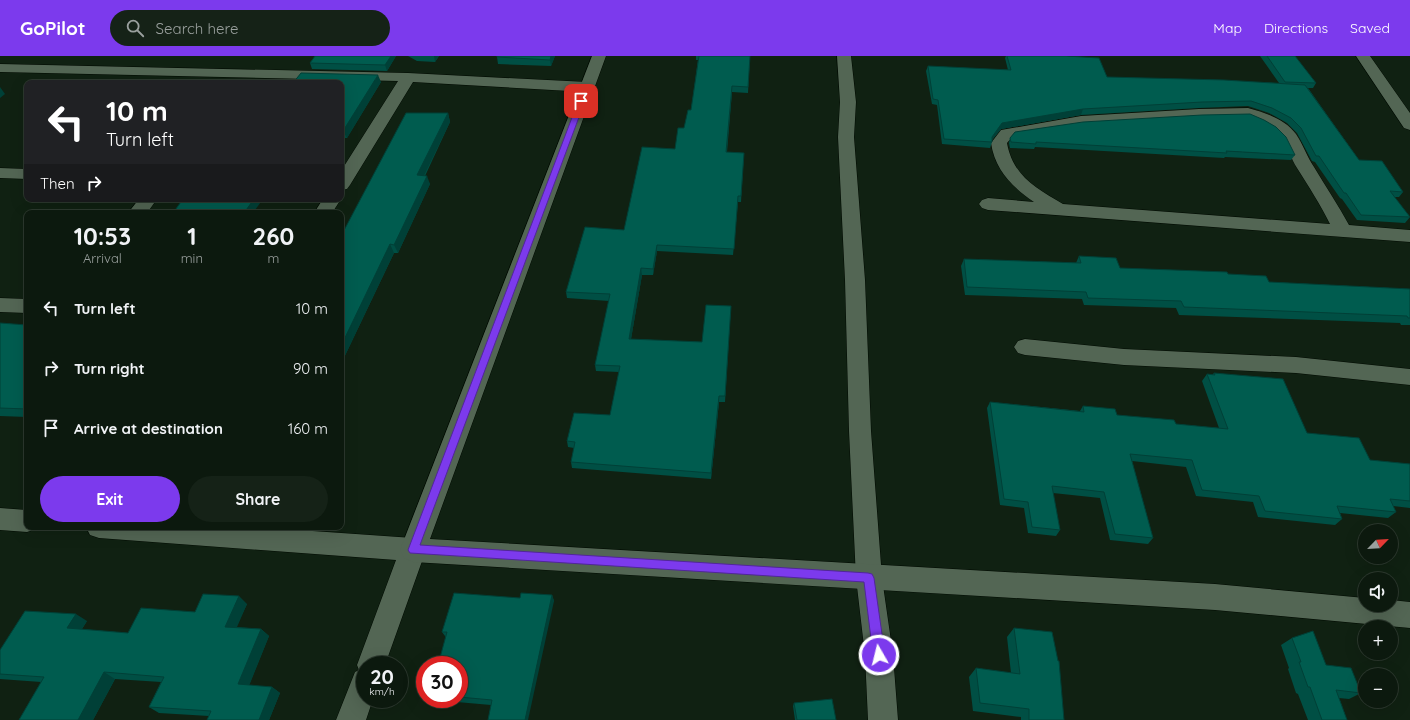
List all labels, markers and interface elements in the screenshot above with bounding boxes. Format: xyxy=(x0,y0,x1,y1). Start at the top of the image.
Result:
search box xyxy=(110,10,390,46)
text: GoPilot xyxy=(20,16,86,40)
icon: search xyxy=(124,17,146,39)
text: Search here xyxy=(156,19,238,38)
text: Map xyxy=(1213,19,1242,37)
text: Directions xyxy=(1264,19,1328,37)
text: Saved xyxy=(1350,19,1390,37)
pin xyxy=(564,84,598,118)
icon: arrive xyxy=(570,90,592,112)
text: 10 m xyxy=(106,93,168,128)
icon: left xyxy=(40,96,92,148)
text: Turn left xyxy=(106,128,174,151)
icon: right xyxy=(83,172,105,194)
text: Then xyxy=(40,174,75,193)
text: 10:53 xyxy=(74,221,131,251)
text: 1 xyxy=(187,221,197,251)
text: 260 xyxy=(253,221,294,251)
text: Arrival xyxy=(83,250,122,266)
text: min xyxy=(181,250,203,266)
text: m xyxy=(268,250,279,266)
icon: left xyxy=(40,297,62,319)
text: Turn left xyxy=(74,299,136,318)
text: 10 m xyxy=(296,299,328,318)
icon: right xyxy=(40,357,62,379)
text: Turn right xyxy=(74,359,145,378)
text: 90 m xyxy=(293,359,328,378)
icon: arrive xyxy=(40,417,62,439)
text: Arrive at destination xyxy=(74,419,223,438)
text: 160 m xyxy=(288,419,328,438)
button: Exit xyxy=(40,476,180,522)
button: Share xyxy=(188,476,328,522)
north arrow xyxy=(1358,524,1398,564)
map controls xyxy=(1358,524,1398,708)
button: sound xyxy=(1358,572,1398,612)
button: + xyxy=(1358,620,1398,660)
position arrow xyxy=(858,634,900,676)
speed limit sign: 30 xyxy=(416,656,468,708)
text: 20 xyxy=(370,664,394,689)
button: − xyxy=(1358,668,1398,708)
text: km/h xyxy=(369,685,395,698)

